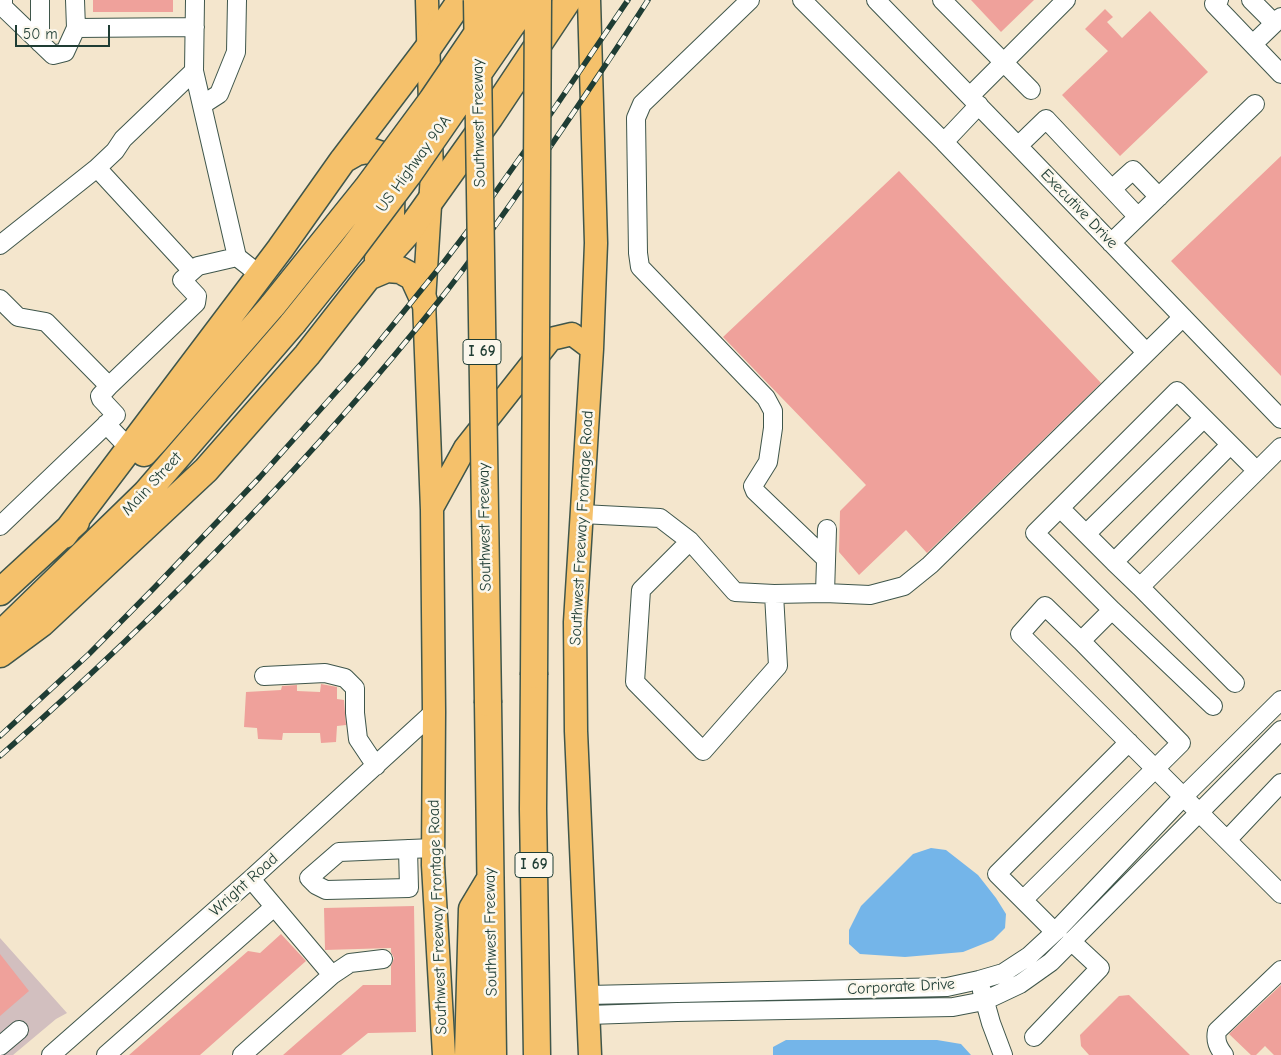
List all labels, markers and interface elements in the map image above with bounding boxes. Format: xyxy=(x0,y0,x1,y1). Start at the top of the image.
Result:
scale bar xyxy=(18,15,112,47)
text: 50 m xyxy=(23,25,58,43)
street label: Southwest Freeway xyxy=(468,59,490,187)
street label: US Highway 90A xyxy=(372,112,456,216)
street label: Executive Drive xyxy=(1036,165,1122,253)
road number: I 69 xyxy=(463,340,501,364)
street label: Southwest Freeway Frontage Road xyxy=(566,410,598,646)
street label: Main Street xyxy=(118,448,186,520)
street label: Southwest Freeway xyxy=(474,463,496,591)
street label: Southwest Freeway Frontage Road xyxy=(424,799,452,1035)
street label: Wright Road xyxy=(206,849,282,921)
road number: I 69 xyxy=(515,852,553,878)
street label: Southwest Freeway xyxy=(480,868,502,996)
street label: Corporate Drive xyxy=(847,975,955,999)

